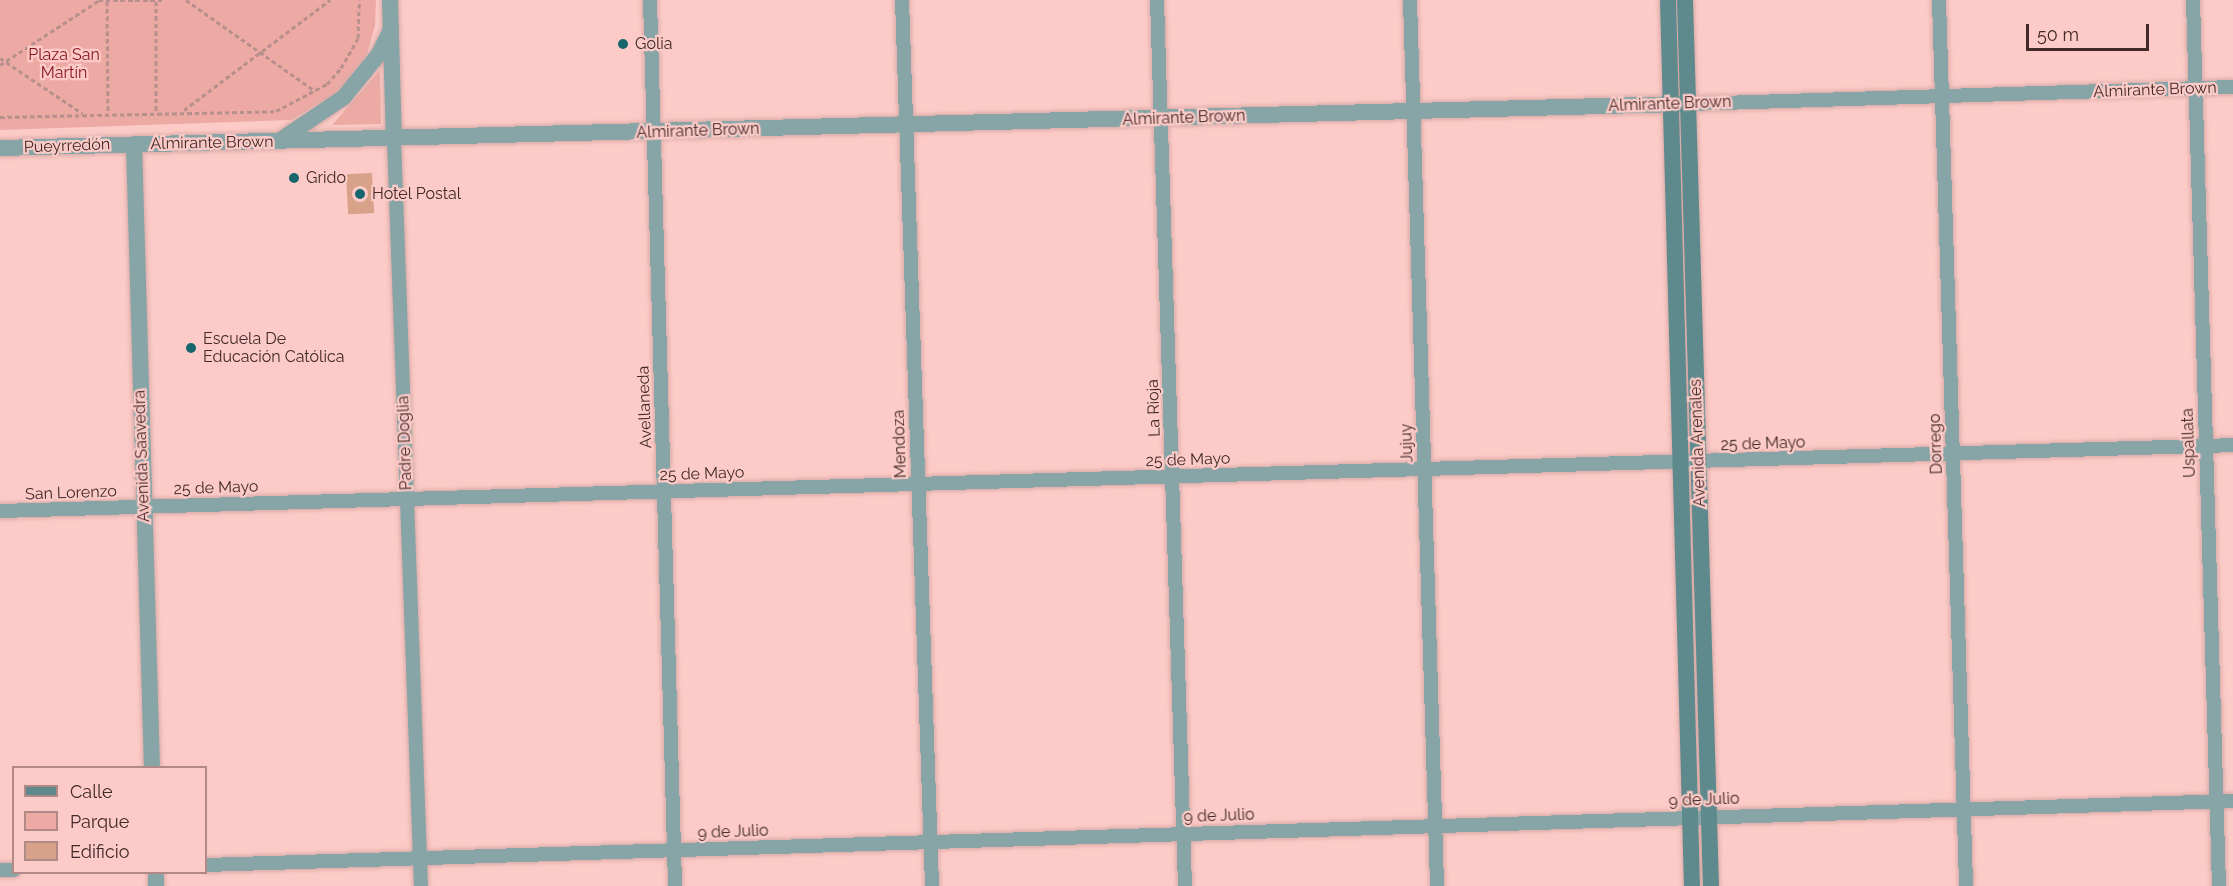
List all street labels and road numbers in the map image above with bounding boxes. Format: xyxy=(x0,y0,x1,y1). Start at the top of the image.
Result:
street label: Almirante Brown xyxy=(2093,78,2217,102)
street label: Almirante Brown xyxy=(1608,92,1732,116)
street label: Almirante Brown xyxy=(1122,106,1246,130)
street label: Almirante Brown xyxy=(636,119,760,143)
street label: Almirante Brown xyxy=(150,132,274,154)
street label: Pueyrredón xyxy=(23,135,111,157)
street label: Avellaneda xyxy=(634,365,656,449)
street label: Avenida Arenales xyxy=(1686,378,1710,508)
street label: La Rioja xyxy=(1143,379,1165,437)
street label: Avenida Saavedra xyxy=(130,390,154,522)
street label: Padre Doglia xyxy=(394,395,416,491)
street label: Uspallata xyxy=(2178,408,2200,478)
street label: Mendoza xyxy=(889,409,911,479)
street label: Dorrego xyxy=(1925,413,1947,475)
street label: Jujuy xyxy=(1397,423,1417,463)
street label: 25 de Mayo xyxy=(1720,433,1806,455)
street label: 25 de Mayo xyxy=(1145,449,1231,471)
street label: 25 de Mayo xyxy=(659,463,745,485)
street label: 25 de Mayo xyxy=(173,477,259,499)
street label: San Lorenzo xyxy=(25,482,117,504)
street label: 9 de Julio xyxy=(1668,789,1740,811)
street label: 9 de Julio xyxy=(1183,805,1255,827)
street label: 9 de Julio xyxy=(697,821,769,843)

